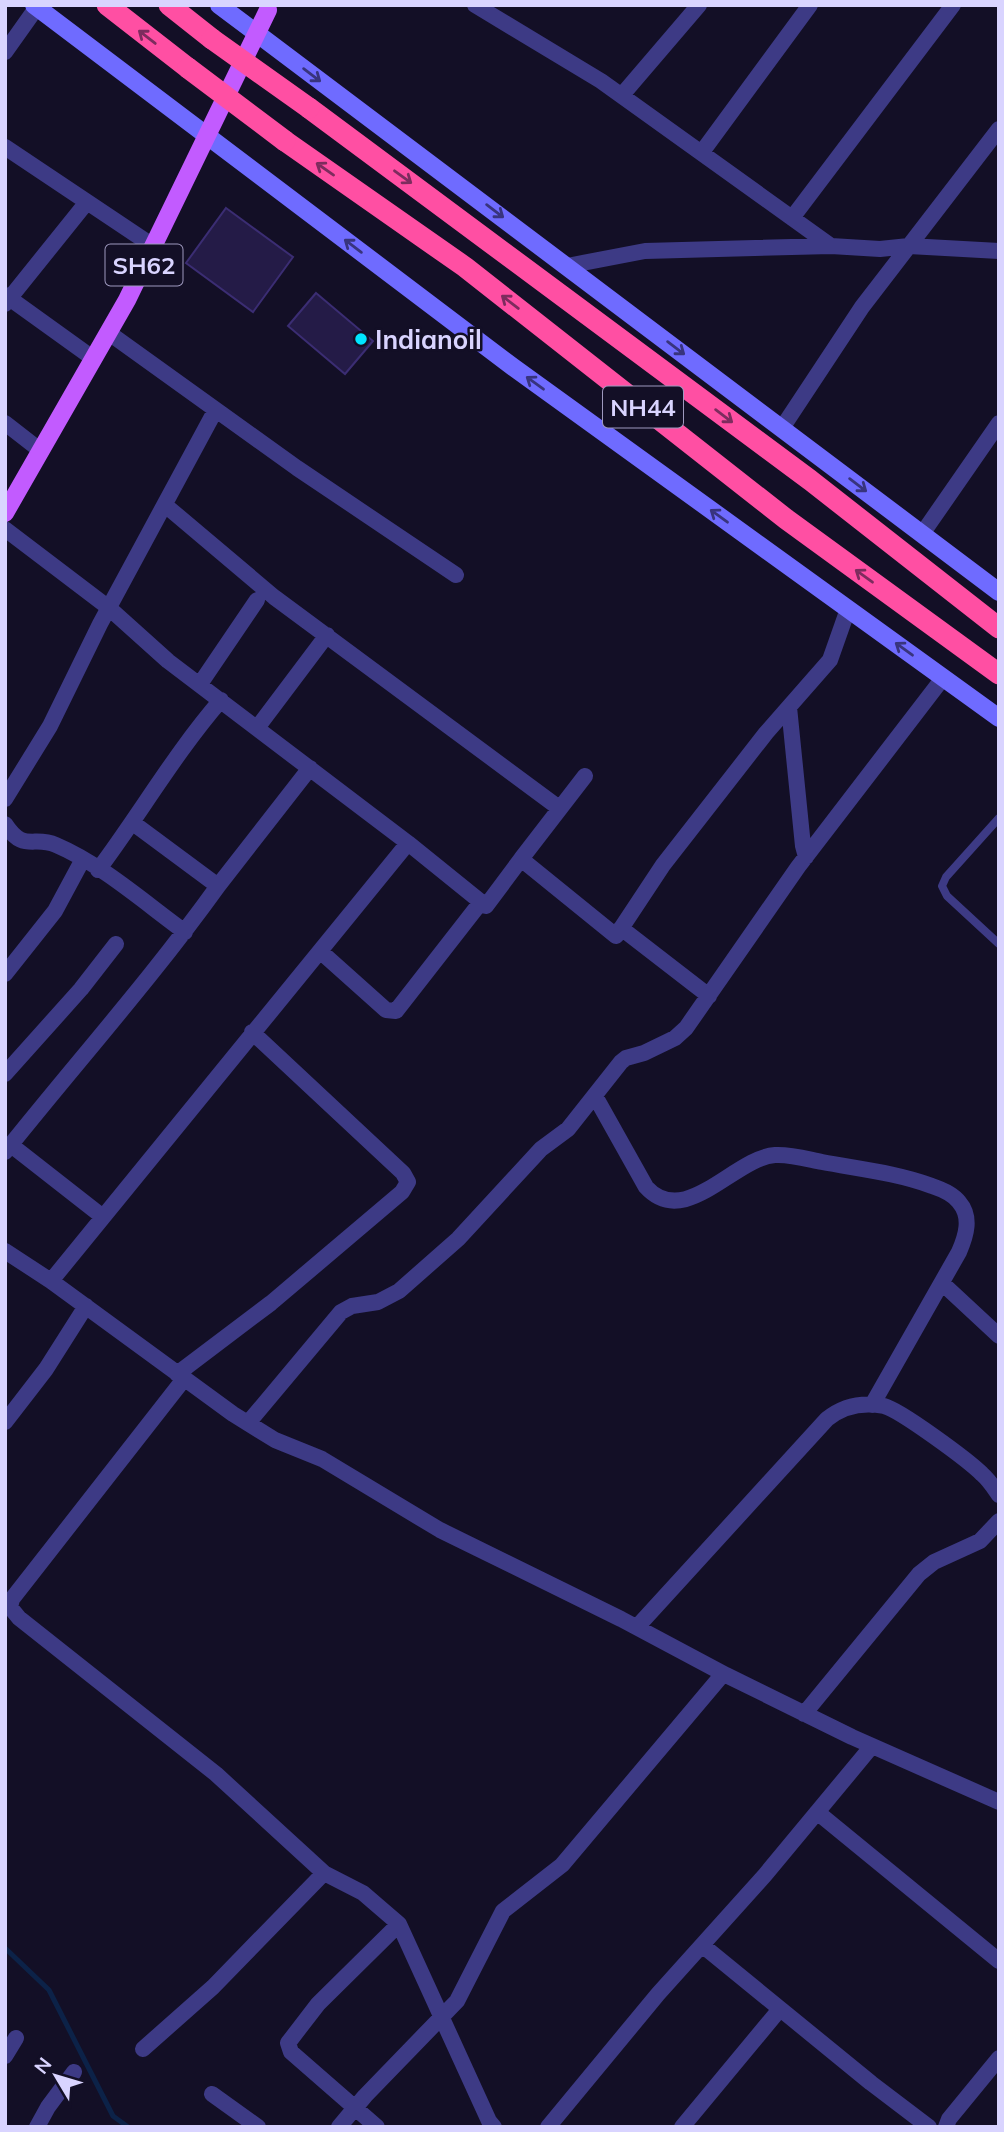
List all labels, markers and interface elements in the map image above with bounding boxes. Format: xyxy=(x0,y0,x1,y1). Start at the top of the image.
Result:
one-way arrow xyxy=(138,29,157,44)
one-way arrow xyxy=(302,67,321,82)
one-way arrow xyxy=(316,162,335,176)
one-way arrow xyxy=(394,170,412,185)
one-way arrow xyxy=(485,203,503,218)
one-way arrow xyxy=(344,239,363,254)
road number: SH62 xyxy=(106,244,182,286)
one-way arrow xyxy=(501,295,519,310)
place label: Indianoil xyxy=(375,323,482,356)
marker: Indianoil xyxy=(353,331,369,347)
one-way arrow xyxy=(666,341,685,356)
one-way arrow xyxy=(526,376,545,390)
road number: NH44 xyxy=(603,386,683,428)
one-way arrow xyxy=(714,408,732,423)
one-way arrow xyxy=(848,478,866,493)
one-way arrow xyxy=(710,509,729,524)
one-way arrow xyxy=(855,569,874,584)
one-way arrow xyxy=(895,642,914,657)
north arrow xyxy=(21,2041,91,2111)
text: N xyxy=(29,2052,56,2079)

